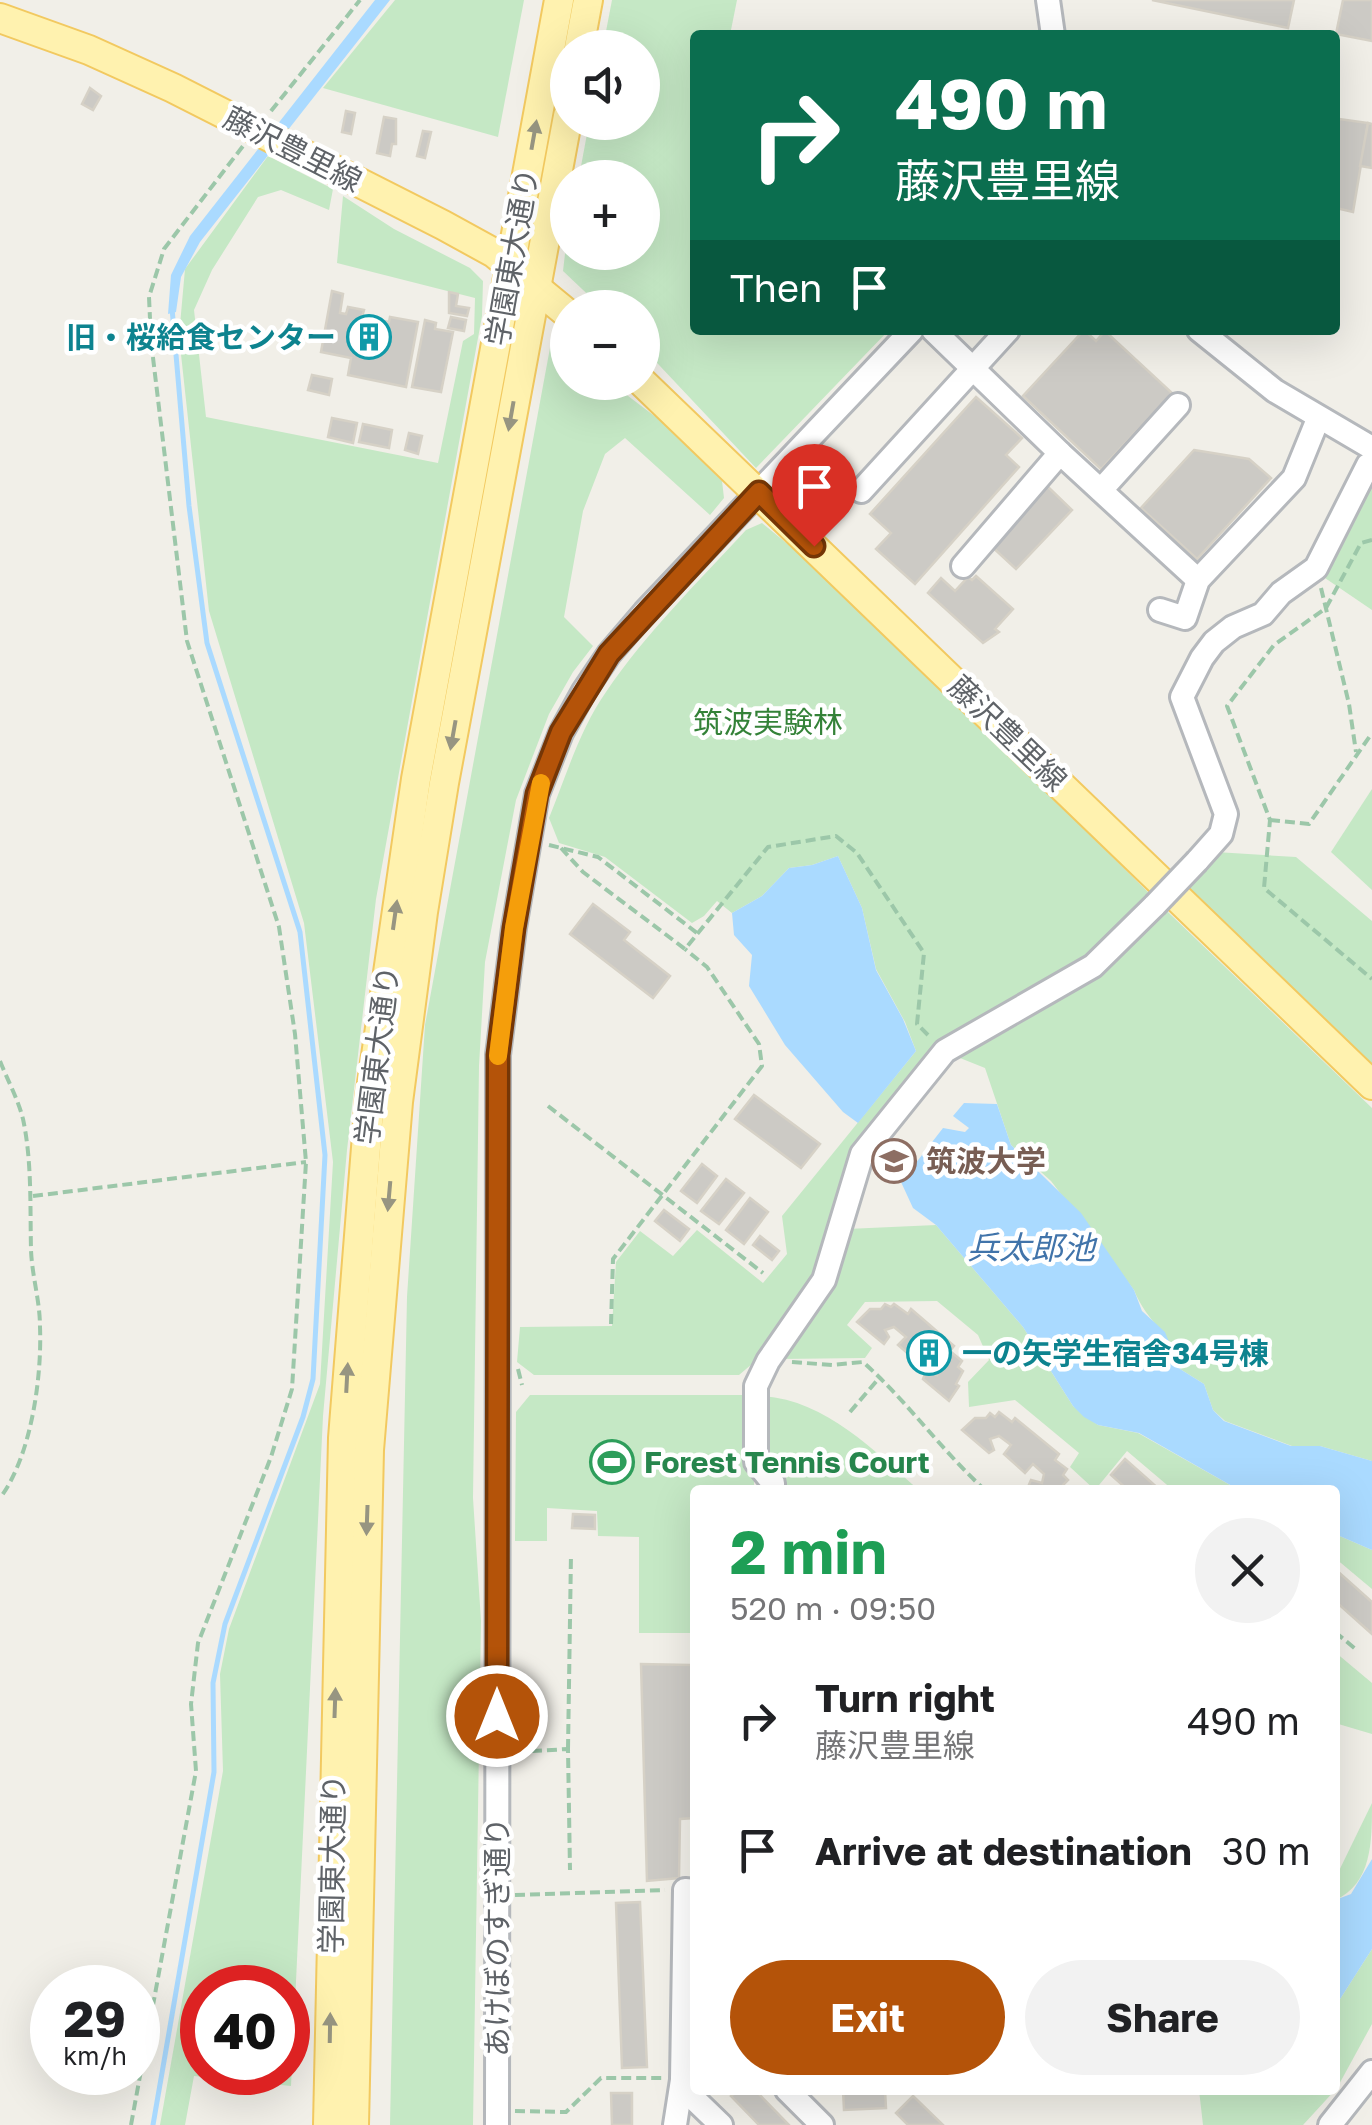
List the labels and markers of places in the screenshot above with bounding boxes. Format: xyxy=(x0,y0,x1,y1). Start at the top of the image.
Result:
building icon: 旧・桜給食センター xyxy=(346,314,392,360)
place label: 旧・桜給食センター xyxy=(66,319,336,355)
pin xyxy=(772,444,857,547)
school or university icon: 筑波大学 xyxy=(871,1138,917,1184)
place label: 筑波大学 xyxy=(926,1143,1046,1179)
building icon: 一の矢学生宿舎34号棟 xyxy=(906,1330,952,1376)
place label: 一の矢学生宿舎34号棟 xyxy=(962,1335,1269,1371)
sports icon: Forest Tennis Court xyxy=(589,1439,635,1485)
place label: Forest Tennis Court xyxy=(644,1444,930,1480)

